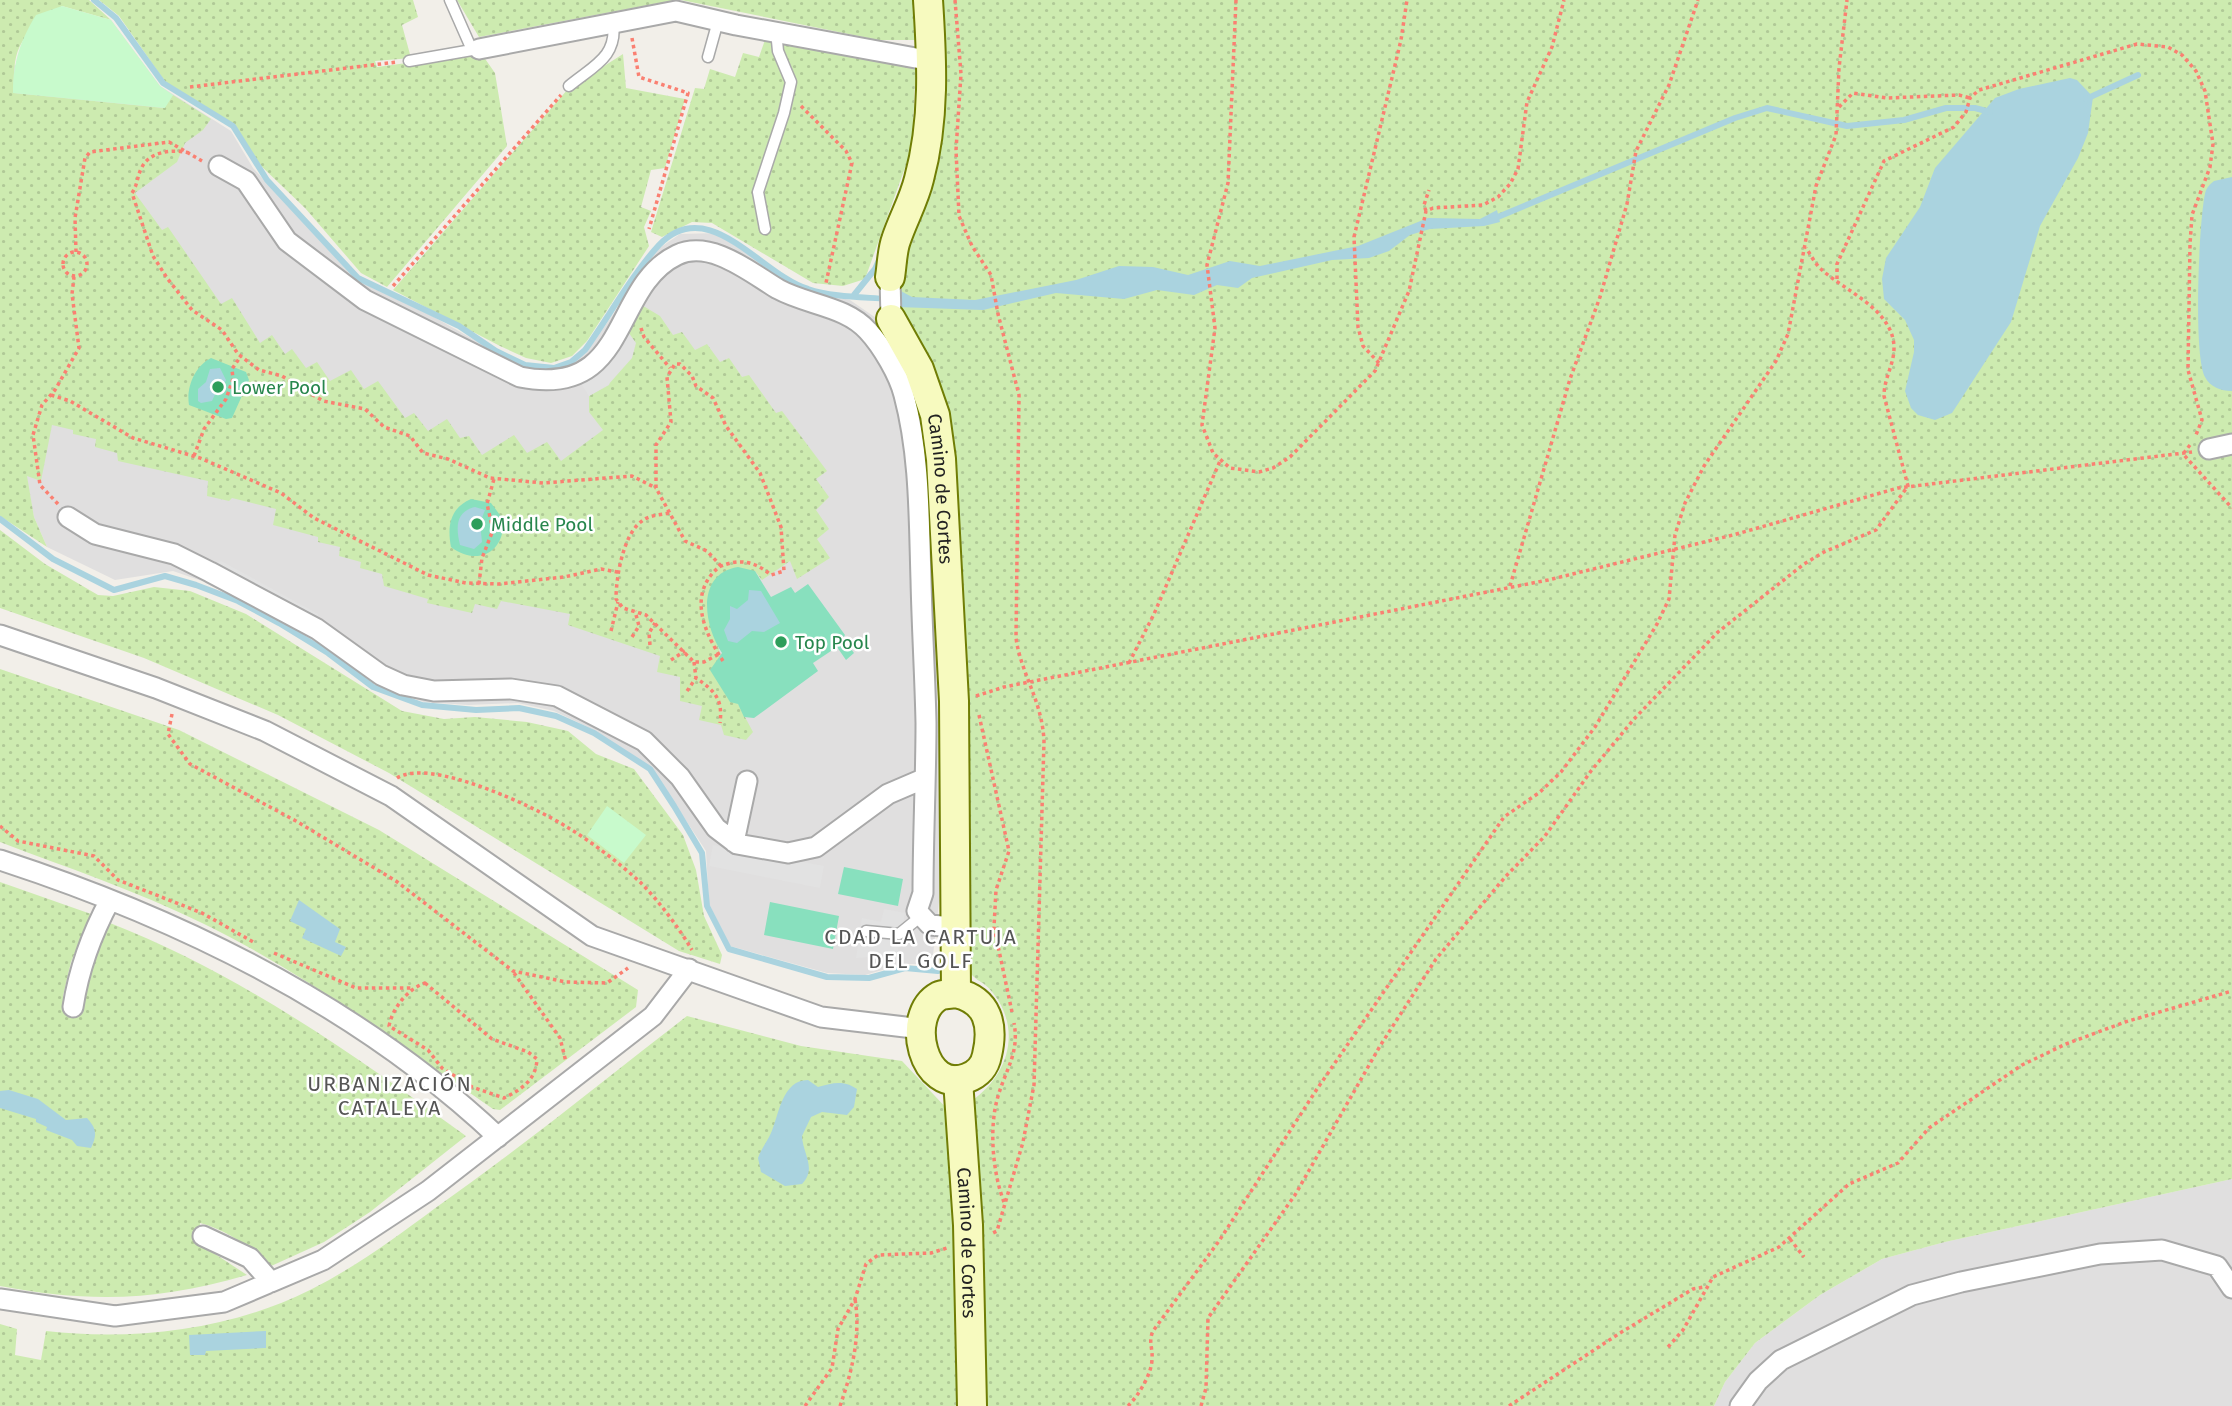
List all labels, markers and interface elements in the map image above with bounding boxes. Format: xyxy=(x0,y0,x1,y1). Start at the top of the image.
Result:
place label: Lower Pool xyxy=(232,376,327,399)
marker: Lower Pool xyxy=(210,379,226,395)
street label: Camino de Cortes xyxy=(923,412,958,565)
place label: Middle Pool xyxy=(491,513,593,536)
marker: Middle Pool xyxy=(469,516,485,532)
place label: Top Pool xyxy=(795,631,870,654)
marker: Top Pool xyxy=(773,634,789,650)
district label: CDAD LA CARTUJA DEL GOLF xyxy=(824,924,1018,974)
district label: URBANIZACIÓN CATALEYA xyxy=(307,1071,473,1121)
street label: Camino de Cortes xyxy=(953,1166,982,1319)

